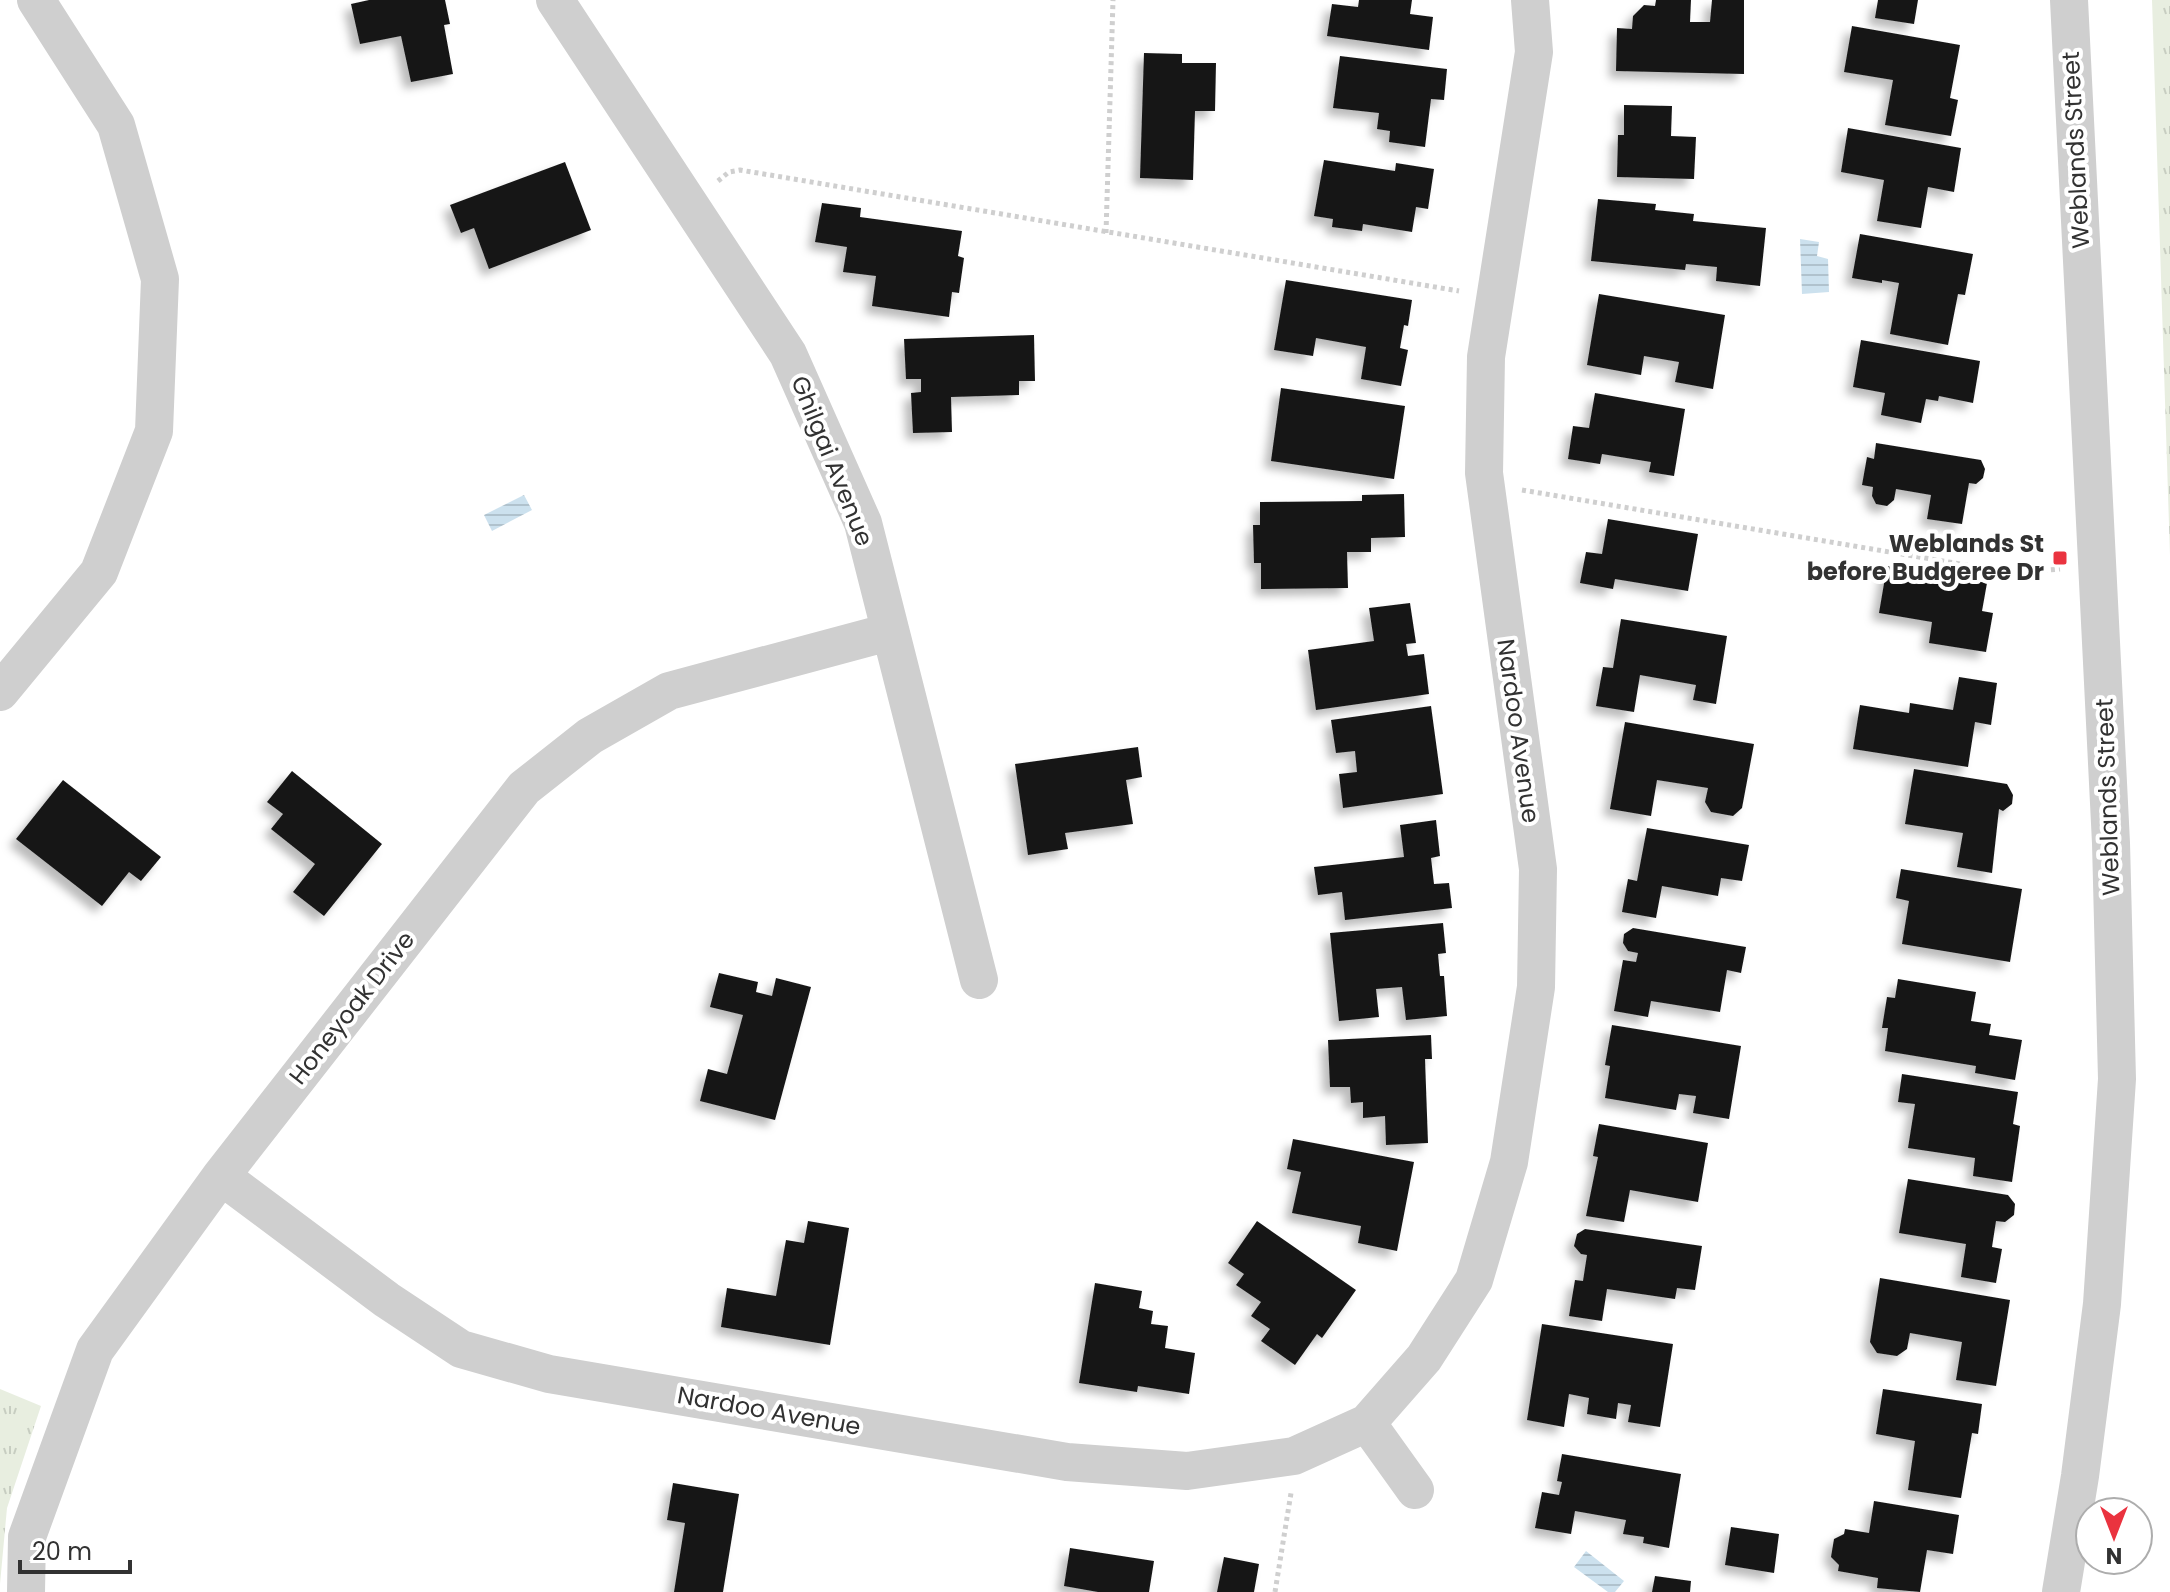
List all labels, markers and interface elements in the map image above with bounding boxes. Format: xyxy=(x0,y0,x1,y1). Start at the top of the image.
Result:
street label: Weblands Street xyxy=(2054,51,2097,249)
street label: Ghilgai Avenue xyxy=(783,371,882,551)
place label: Weblands St before Budgeree Dr xyxy=(1807,527,2044,588)
marker: Weblands St before Budgeree Dr xyxy=(2051,549,2069,567)
street label: Nardoo Avenue xyxy=(1489,637,1548,825)
street label: Weblands Street xyxy=(2088,698,2127,896)
street label: Honeyoak Drive xyxy=(281,924,422,1091)
street label: Nardoo Avenue xyxy=(675,1378,863,1443)
north arrow xyxy=(2074,1496,2154,1576)
scale bar xyxy=(20,1524,130,1574)
text: 20 m xyxy=(32,1535,92,1568)
text: N xyxy=(2106,1540,2122,1571)

